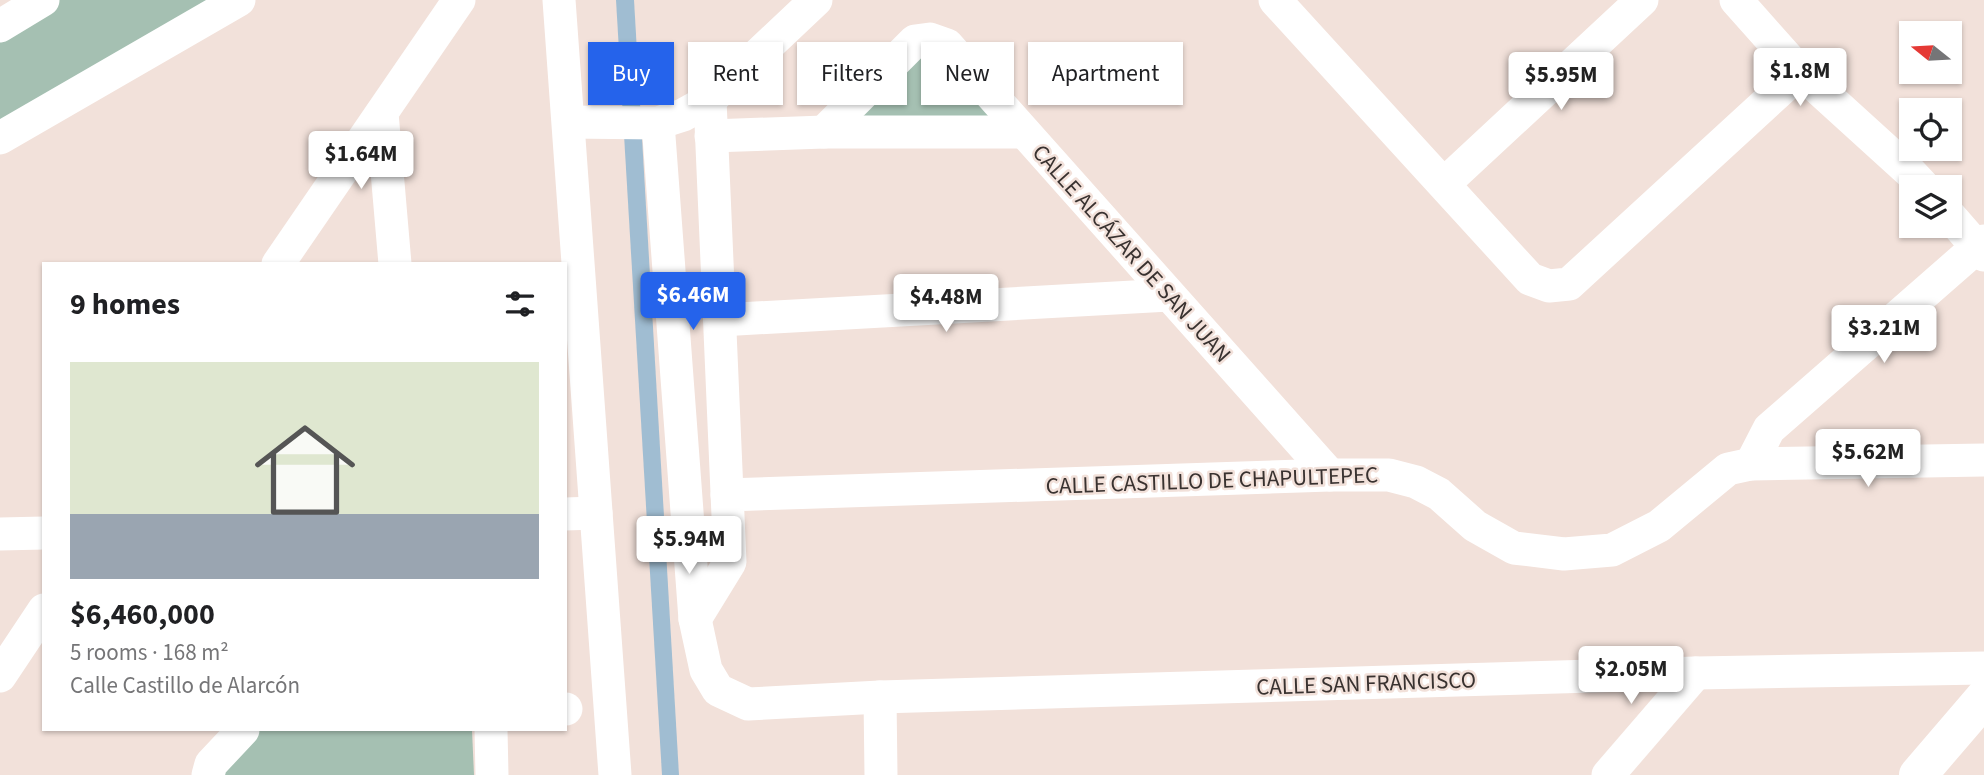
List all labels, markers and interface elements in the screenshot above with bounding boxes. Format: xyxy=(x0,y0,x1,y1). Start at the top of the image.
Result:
north arrow xyxy=(1899,21,1962,84)
map controls xyxy=(1899,21,1962,238)
chip: Buy xyxy=(588,42,674,105)
chip: Rent xyxy=(688,42,783,105)
chip: Filters xyxy=(797,42,907,105)
chip: New xyxy=(921,42,1014,105)
chip: Apartment xyxy=(1028,42,1183,105)
pin: $1.8M xyxy=(1751,48,1849,108)
pin: $5.95M xyxy=(1504,52,1618,112)
text: $1.8M xyxy=(1770,54,1830,87)
text: $5.95M xyxy=(1524,58,1598,91)
button: locate xyxy=(1899,98,1962,161)
pin: $1.64M xyxy=(304,132,418,191)
text: $1.64M xyxy=(324,137,398,170)
street label: CALLE ALCÁZAR DE SAN JUAN xyxy=(1024,137,1239,370)
button: layers xyxy=(1899,175,1962,238)
pin: $6.46M xyxy=(636,272,750,332)
pin: $4.48M xyxy=(889,274,1003,334)
text: $6.46M xyxy=(656,278,730,311)
text: $4.48M xyxy=(909,280,983,313)
text: 9 homes xyxy=(70,283,180,326)
icon: filters xyxy=(501,285,539,323)
pin: $3.21M xyxy=(1827,306,1941,365)
text: $3.21M xyxy=(1847,311,1921,344)
icon: home xyxy=(242,407,368,533)
pin: $5.62M xyxy=(1811,430,1925,489)
text: $5.62M xyxy=(1831,435,1905,468)
street label: CALLE CASTILLO DE CHAPULTEPEC xyxy=(1045,458,1379,503)
pin: $5.94M xyxy=(632,516,746,576)
text: $5.94M xyxy=(652,522,726,555)
text: $6,460,000 xyxy=(70,593,215,636)
text: 5 rooms · 168 m² xyxy=(70,636,229,669)
pin: $2.05M xyxy=(1574,646,1688,706)
text: $2.05M xyxy=(1594,652,1668,685)
street label: CALLE SAN FRANCISCO xyxy=(1256,663,1476,704)
text: Calle Castillo de Alarcón xyxy=(70,669,300,702)

